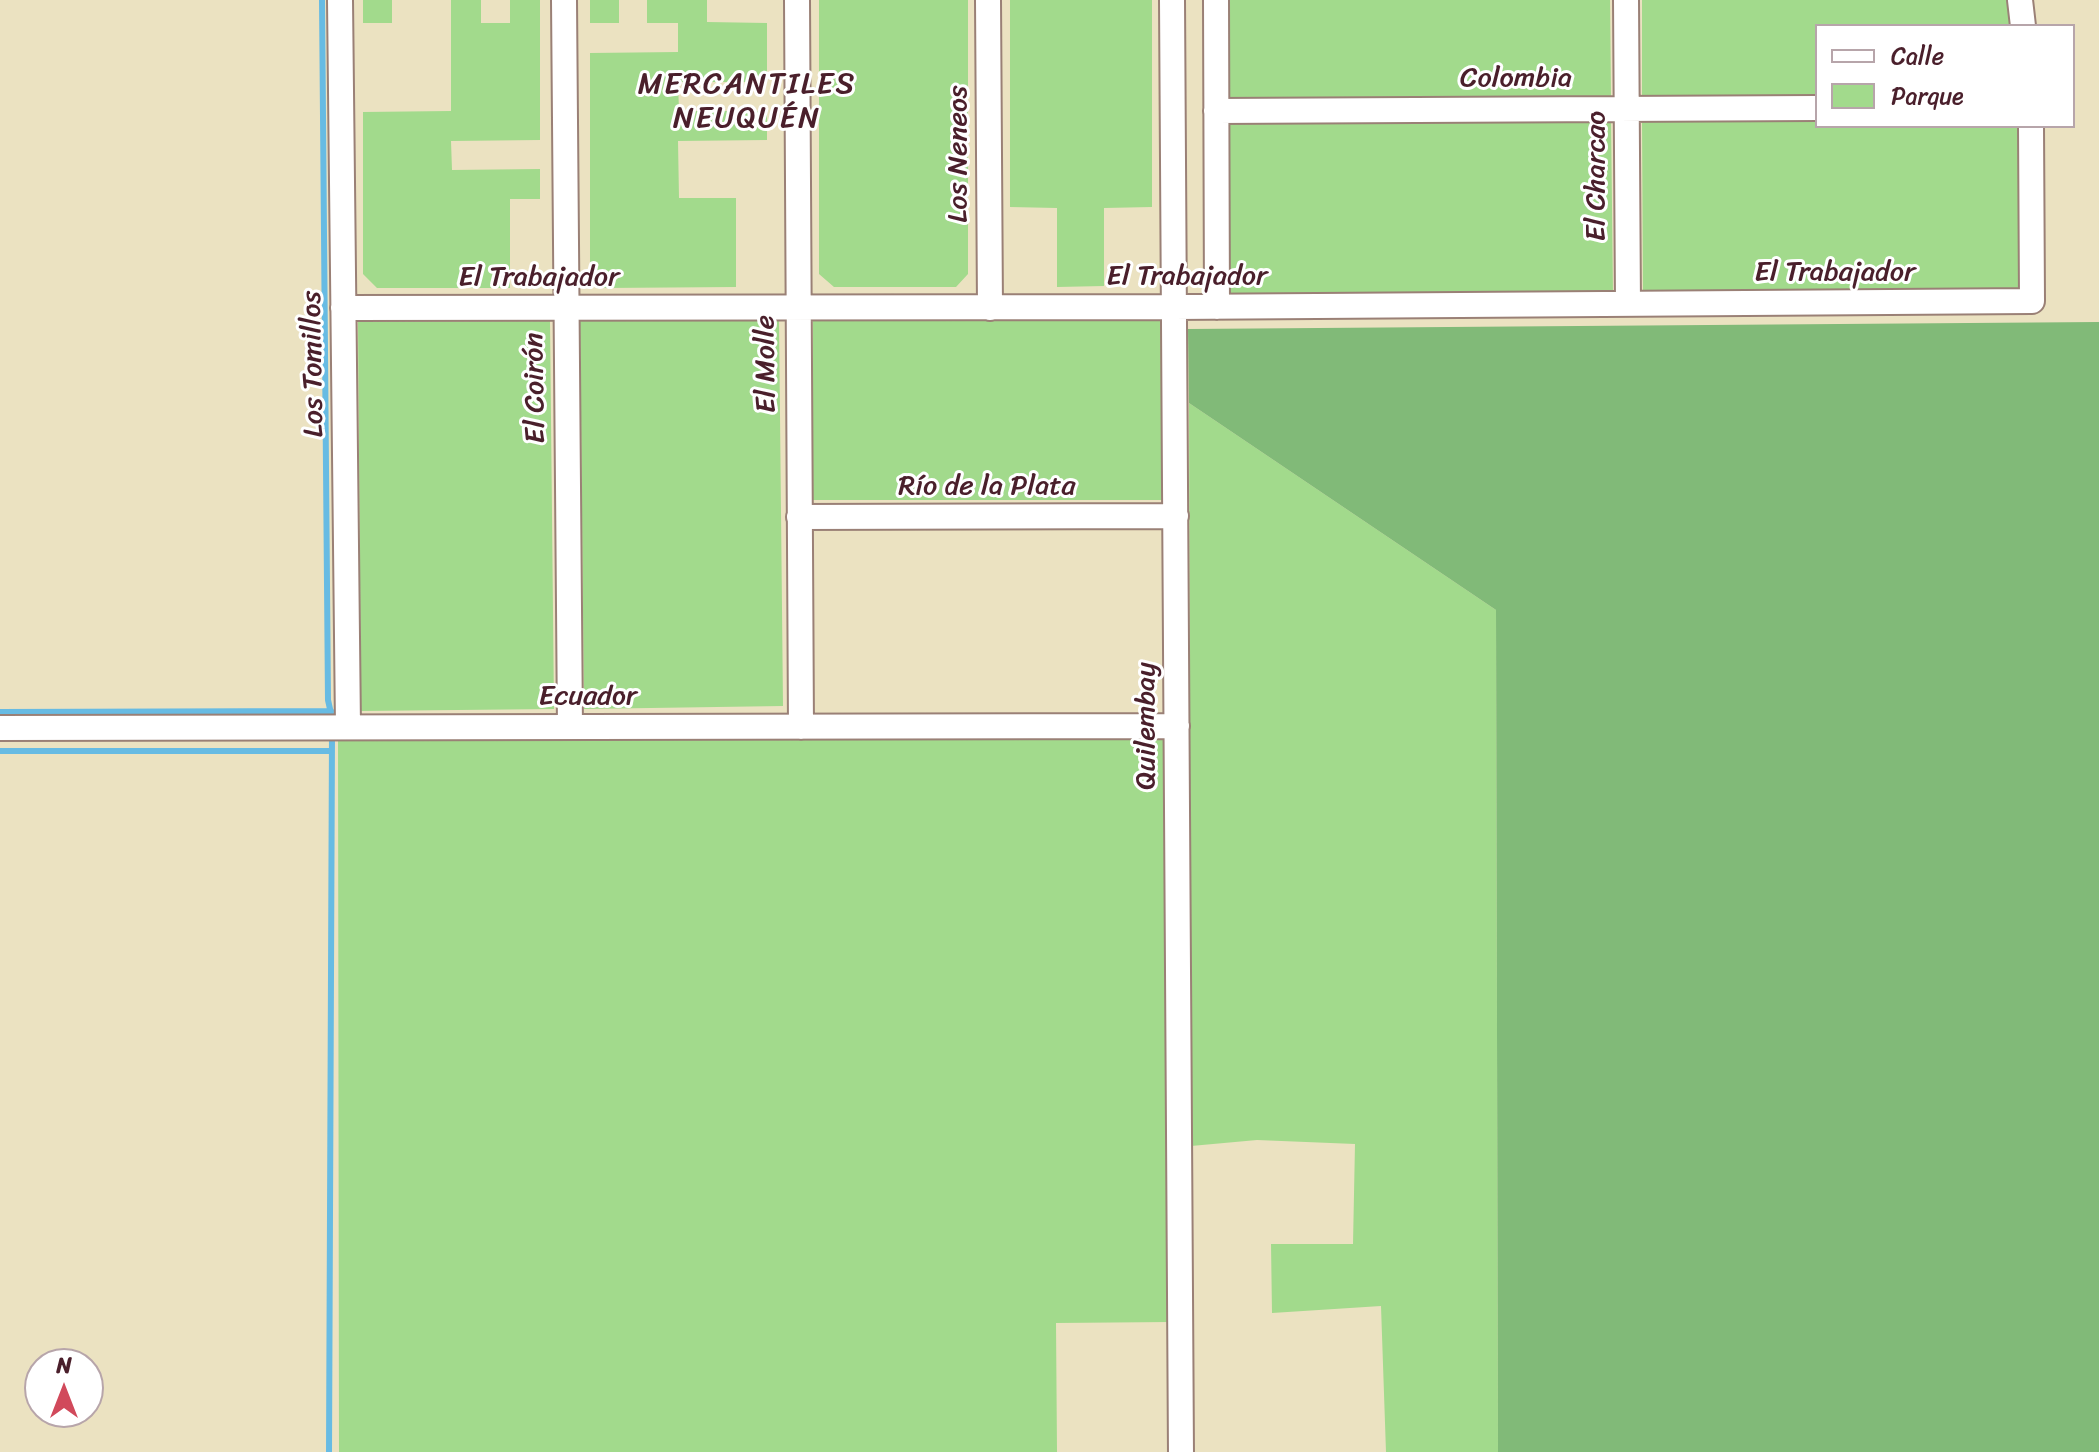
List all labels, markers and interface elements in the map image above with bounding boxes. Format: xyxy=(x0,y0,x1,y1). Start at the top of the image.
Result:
legend xyxy=(1815,24,2075,128)
text: Calle xyxy=(1891,35,1944,77)
street label: Colombia xyxy=(1460,62,1572,96)
district label: MERCANTILES NEUQUÉN xyxy=(640,67,854,138)
text: Parque xyxy=(1891,75,1964,117)
street label: Los Neneos xyxy=(942,85,976,223)
street label: El Charcao xyxy=(1580,111,1614,241)
street label: El Trabajador xyxy=(1754,256,1916,290)
street label: El Trabajador xyxy=(1106,260,1268,294)
street label: El Trabajador xyxy=(458,261,620,295)
street label: Los Tomillos xyxy=(296,290,332,438)
street label: El Molle xyxy=(749,315,785,413)
street label: El Coirón xyxy=(518,332,554,444)
street label: Río de la Plata xyxy=(898,470,1076,504)
street label: Quilembay xyxy=(1130,662,1164,790)
street label: Ecuador xyxy=(539,680,637,714)
text: N xyxy=(56,1346,72,1385)
north arrow xyxy=(24,1348,104,1428)

